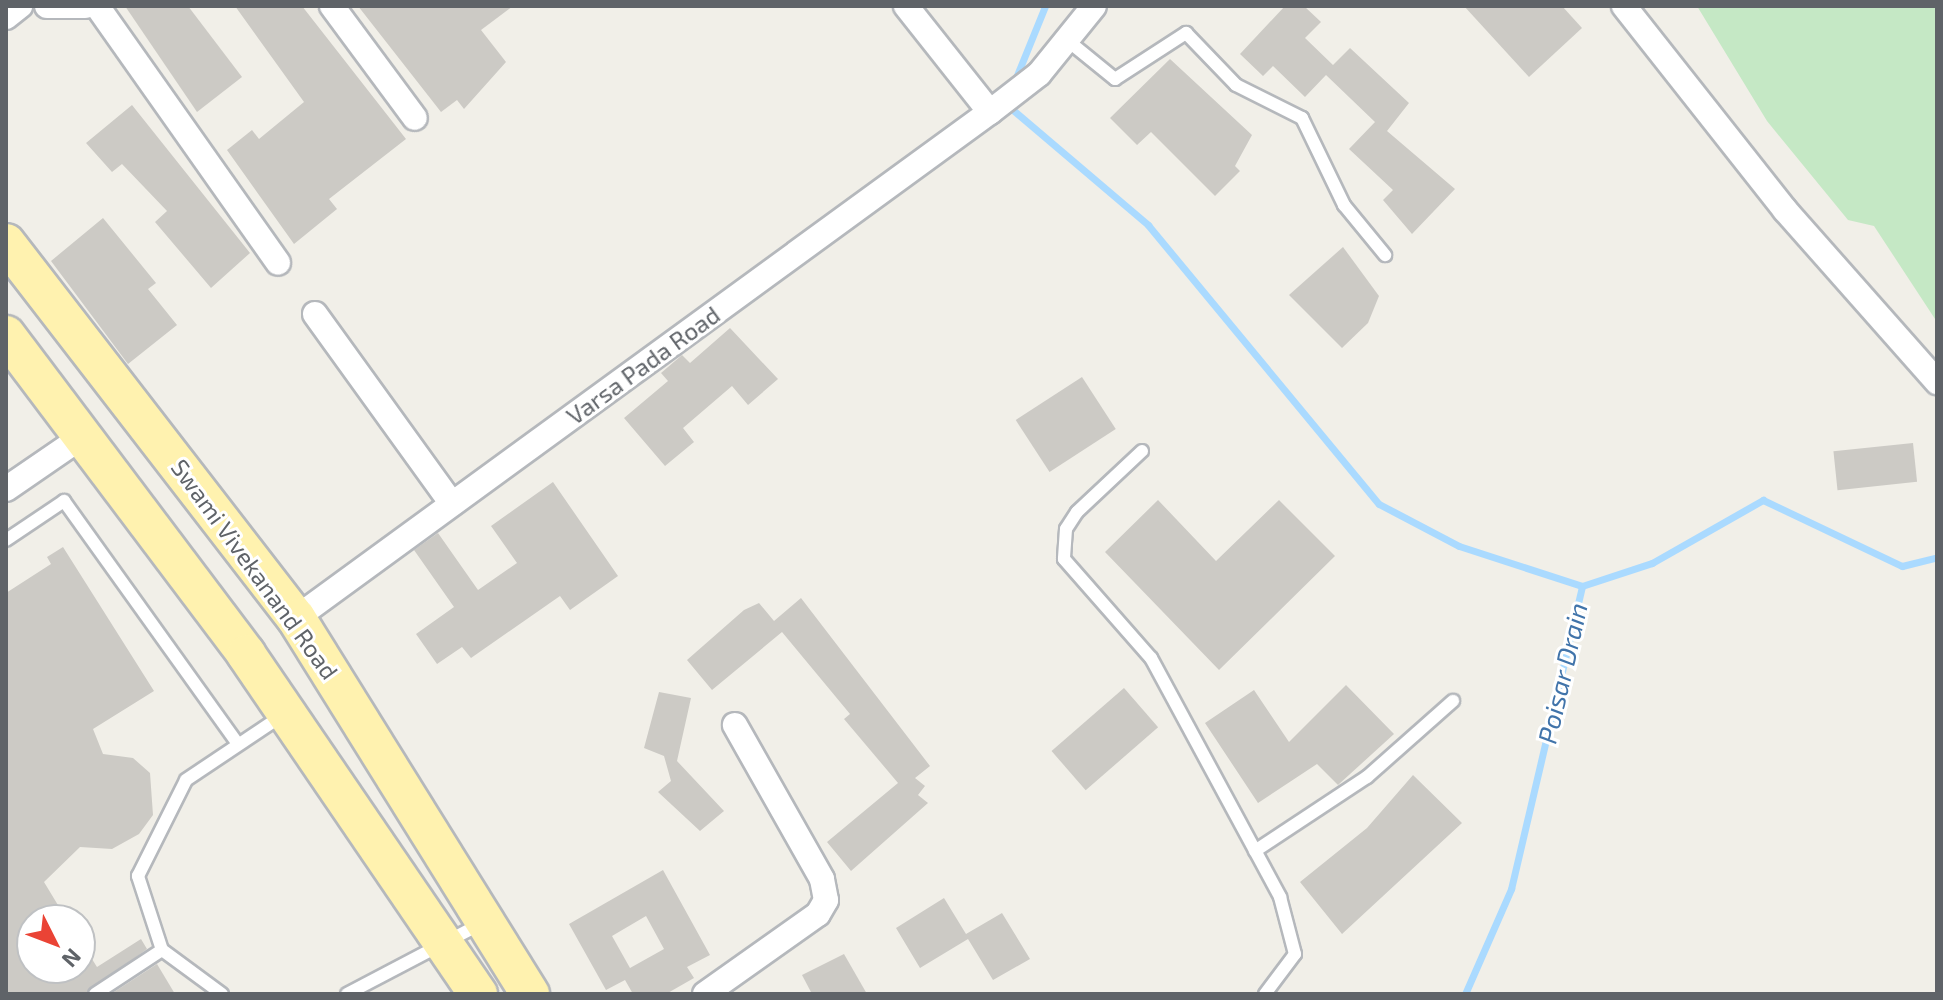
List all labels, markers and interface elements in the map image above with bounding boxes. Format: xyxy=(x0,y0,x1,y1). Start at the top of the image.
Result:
street label: Varsa Pada Road xyxy=(561,300,725,430)
street label: Swami Vivekanand Road xyxy=(165,453,345,685)
water label: Poisar Drain xyxy=(1531,599,1593,747)
north arrow xyxy=(16,904,96,984)
text: N xyxy=(57,944,87,973)

